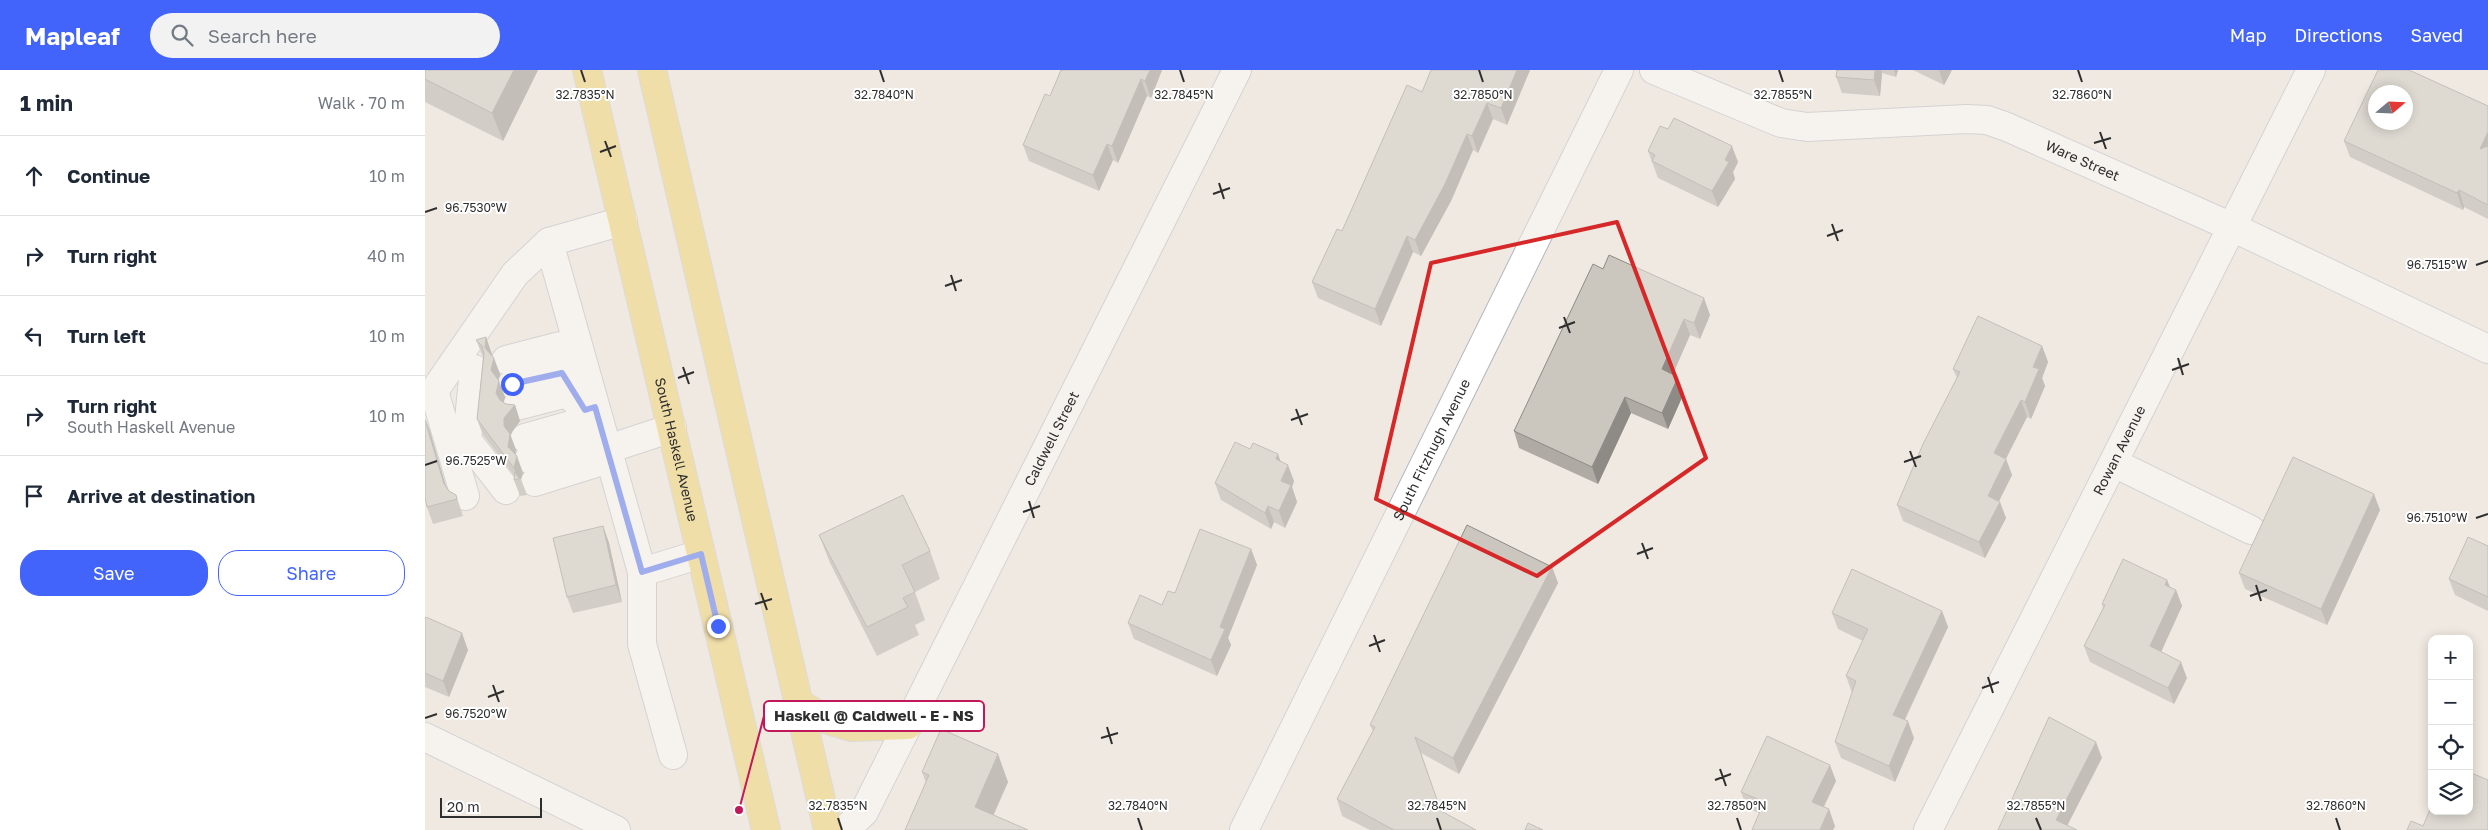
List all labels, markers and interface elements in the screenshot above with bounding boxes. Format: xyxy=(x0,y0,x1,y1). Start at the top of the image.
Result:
search box xyxy=(150,13,500,58)
text: Mapleaf xyxy=(25,21,120,50)
icon: search xyxy=(168,21,196,49)
text: Search here xyxy=(208,24,317,47)
text: Map xyxy=(2230,24,2266,46)
text: Directions xyxy=(2294,24,2382,46)
text: Saved xyxy=(2410,24,2463,46)
north arrow xyxy=(2368,85,2413,130)
text: 32.7835°N xyxy=(555,87,615,102)
text: 32.7840°N xyxy=(854,87,914,102)
text: 32.7845°N xyxy=(1154,87,1214,102)
text: 32.7850°N xyxy=(1453,87,1513,102)
text: 32.7855°N xyxy=(1754,87,1812,102)
text: 32.7860°N xyxy=(2052,87,2112,102)
text: 1 min xyxy=(20,90,73,116)
text: Walk · 70 m xyxy=(318,93,405,113)
street label: Ware Street xyxy=(2043,136,2122,184)
icon: ahead xyxy=(20,162,48,190)
text: Continue xyxy=(67,164,150,187)
text: 10 m xyxy=(369,166,405,186)
text: 96.7530°W xyxy=(445,200,508,215)
icon: right xyxy=(20,242,48,270)
text: Turn right xyxy=(67,244,157,267)
text: 40 m xyxy=(367,246,405,266)
text: 96.7515°W xyxy=(2407,257,2468,272)
icon: left xyxy=(20,322,48,350)
text: Turn left xyxy=(67,324,146,347)
text: 10 m xyxy=(369,326,405,346)
route start xyxy=(501,373,524,396)
street label: South Haskell Avenue xyxy=(652,376,702,523)
street label: South Fitzhugh Avenue xyxy=(1389,376,1473,523)
street label: Caldwell Street xyxy=(1020,388,1082,489)
text: Turn right xyxy=(67,394,157,417)
icon: right xyxy=(20,402,48,430)
street label: Rowan Avenue xyxy=(2089,403,2149,498)
text: 10 m xyxy=(369,406,405,426)
text: South Haskell Avenue xyxy=(67,417,235,437)
text: 96.7525°W xyxy=(445,453,507,468)
icon: arrive xyxy=(20,482,48,510)
text: Arrive at destination xyxy=(67,484,255,507)
text: 96.7510°W xyxy=(2407,510,2468,525)
button: Save xyxy=(20,550,208,596)
button: Share xyxy=(218,550,405,596)
route end xyxy=(707,615,730,638)
map controls xyxy=(2428,635,2473,815)
button: + xyxy=(2428,635,2473,680)
button: − xyxy=(2428,680,2473,725)
callout: Haskell @ Caldwell - E - NS xyxy=(764,701,984,731)
text: 96.7520°W xyxy=(445,706,507,721)
text: Haskell @ Caldwell - E - NS xyxy=(774,706,974,724)
button: locate xyxy=(2428,725,2473,770)
button: layers xyxy=(2428,770,2473,815)
scale bar xyxy=(440,795,543,818)
text: 20 m xyxy=(447,798,480,815)
text: 32.7835°N xyxy=(808,798,868,813)
text: 32.7840°N xyxy=(1108,798,1168,813)
text: 32.7845°N xyxy=(1407,798,1467,813)
text: 32.7850°N xyxy=(1707,798,1767,813)
text: 32.7855°N xyxy=(2007,798,2065,813)
text: 32.7860°N xyxy=(2306,798,2366,813)

